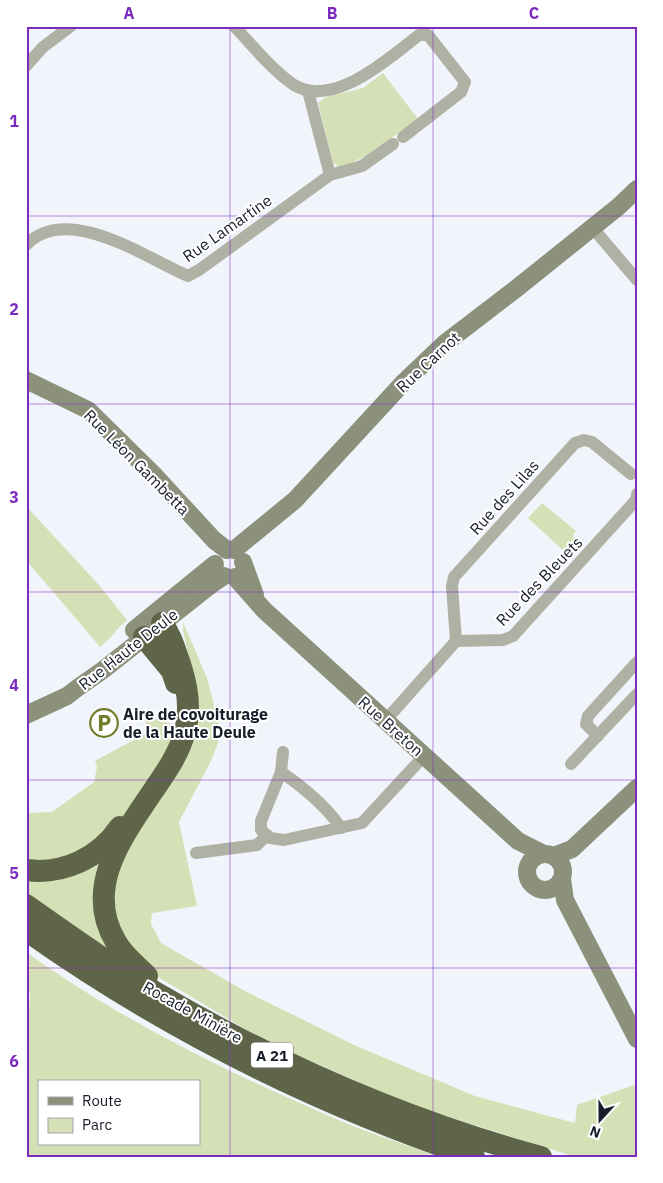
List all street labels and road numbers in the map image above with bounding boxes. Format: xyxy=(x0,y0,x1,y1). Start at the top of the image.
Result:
street label: Rue Lamartine xyxy=(179,190,276,266)
street label: Rue Carnot xyxy=(392,327,464,397)
street label: Rue Léon Gambetta xyxy=(80,405,194,519)
street label: Rue des Lilas xyxy=(465,455,543,539)
street label: Rue des Bleuets xyxy=(491,532,587,630)
street label: Rue Haute Deule xyxy=(74,604,182,694)
street label: Rue Breton xyxy=(354,692,428,760)
street label: Rocade Minière xyxy=(140,976,246,1048)
road number: A 21 xyxy=(251,1042,293,1068)

